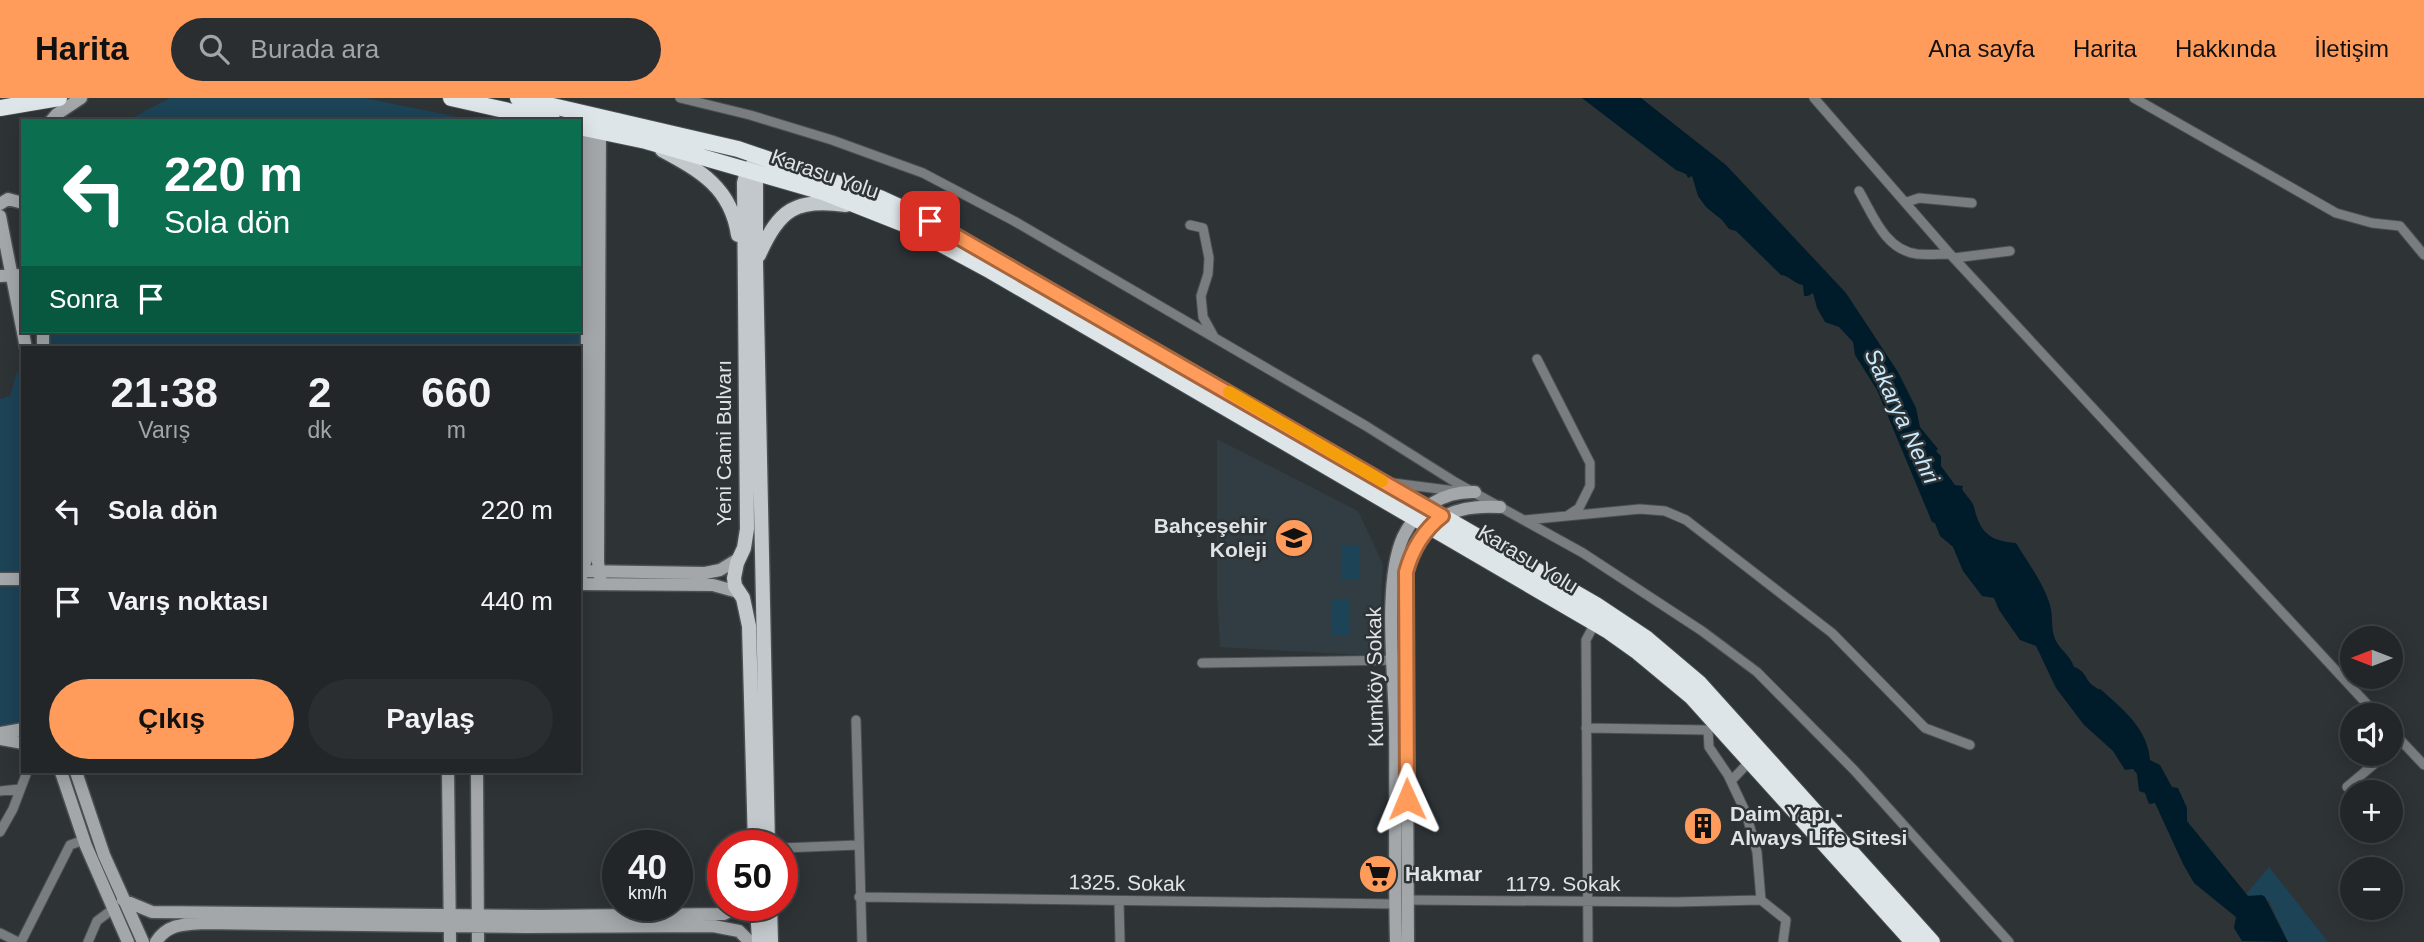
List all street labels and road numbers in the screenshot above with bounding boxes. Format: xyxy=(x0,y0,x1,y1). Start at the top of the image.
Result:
street label: Karasu Yolu xyxy=(768,144,882,203)
street label: Yeni Cami Bulvarı xyxy=(712,360,735,526)
street label: Karasu Yolu xyxy=(1474,520,1582,597)
street label: Kumköy Sokak xyxy=(1362,606,1387,747)
street label: 1325. Sokak xyxy=(1068,870,1186,895)
street label: 1179. Sokak xyxy=(1505,872,1621,895)

